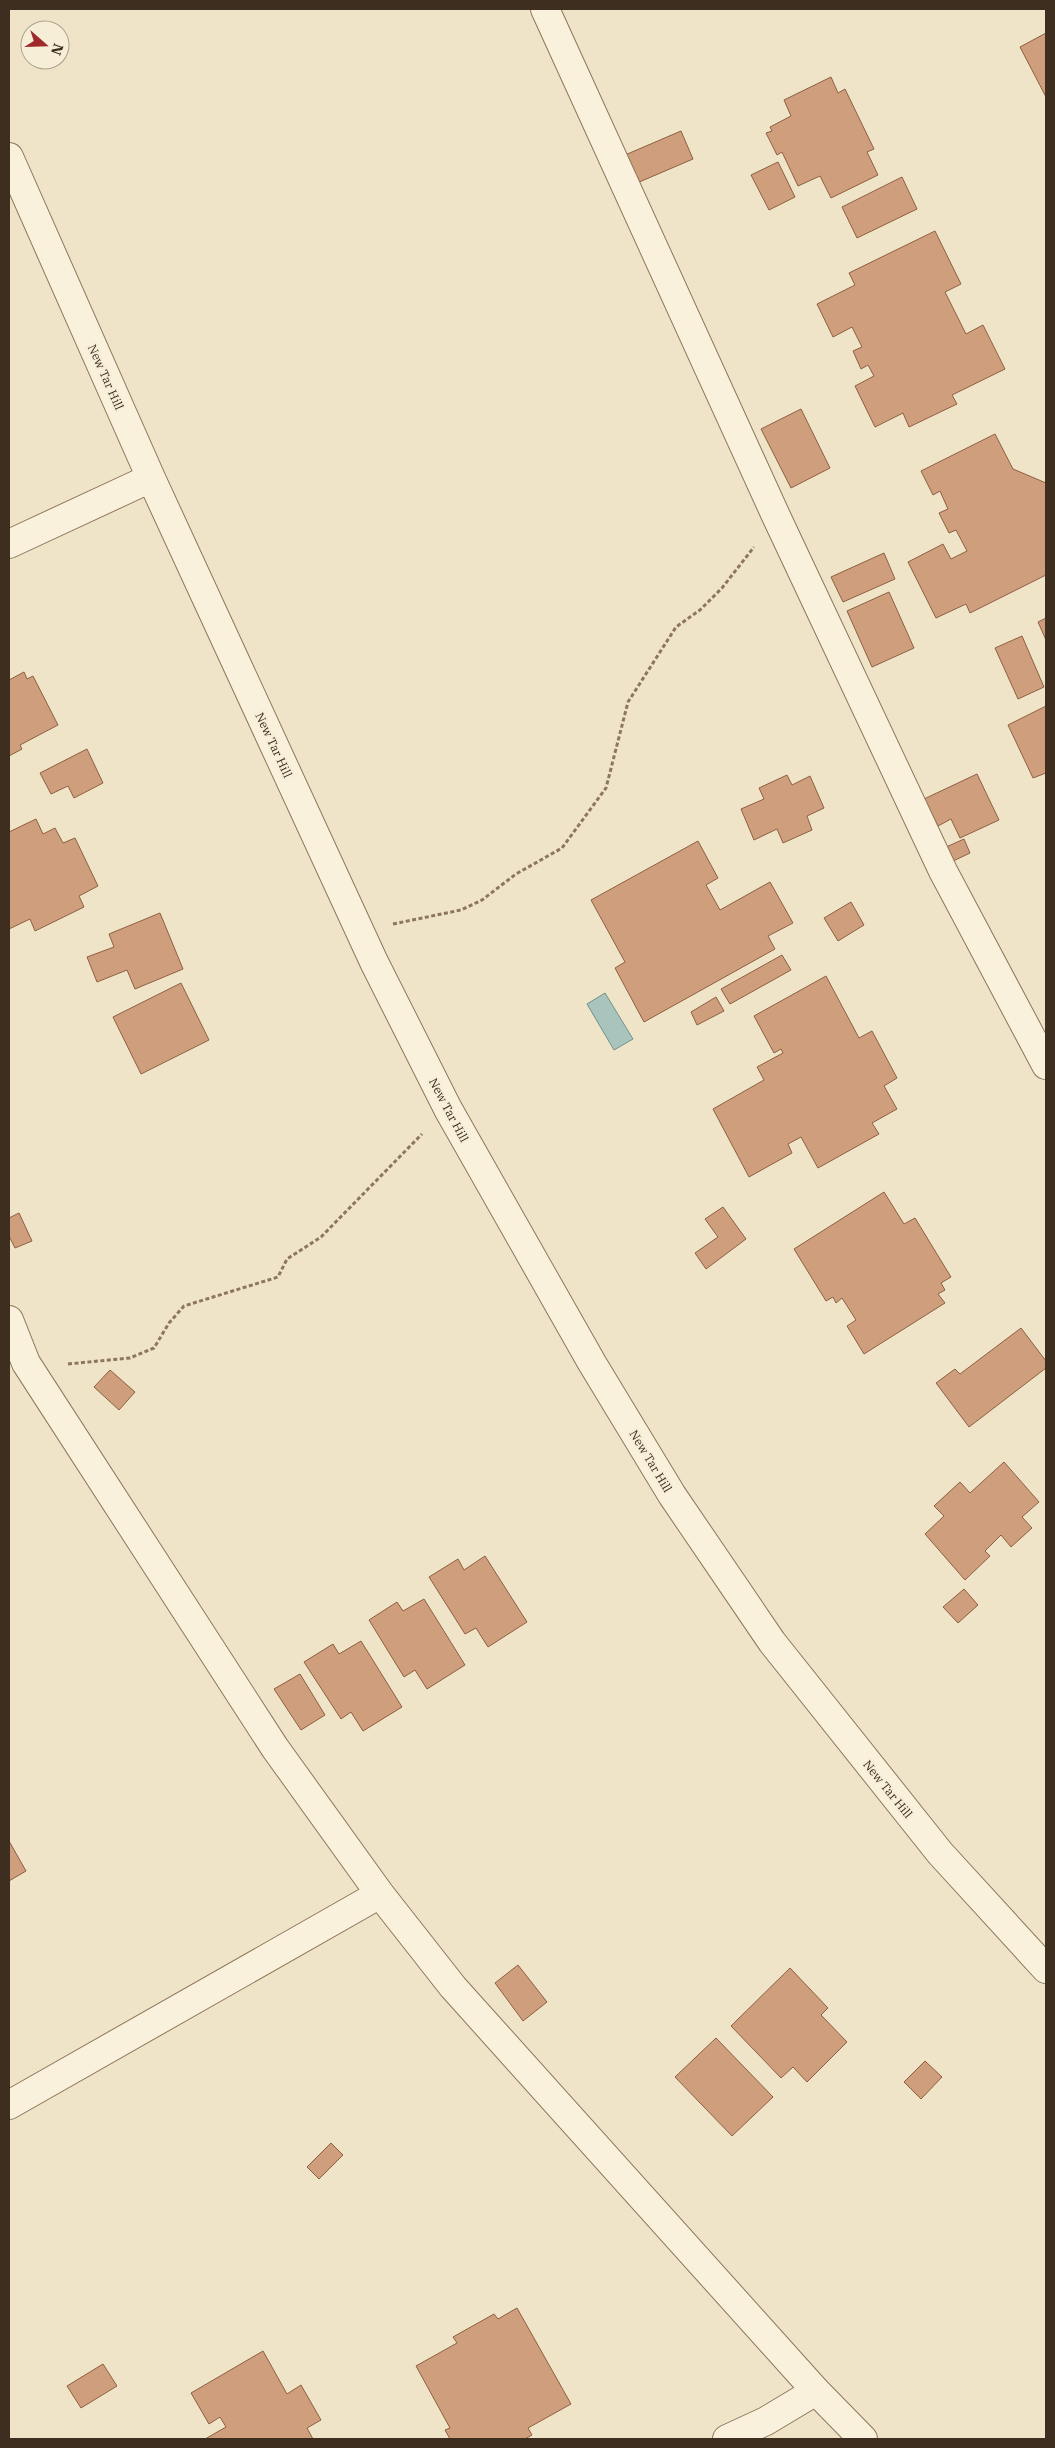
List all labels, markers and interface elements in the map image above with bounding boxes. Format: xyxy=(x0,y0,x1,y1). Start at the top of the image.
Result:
north arrow xyxy=(20,20,70,70)
text: N xyxy=(47,41,68,58)
street label: New Tar Hill xyxy=(85,342,127,412)
street label: New Tar Hill xyxy=(252,710,296,780)
street label: New Tar Hill xyxy=(426,1075,472,1145)
street label: New Tar Hill xyxy=(626,1427,676,1495)
street label: New Tar Hill xyxy=(860,1757,916,1821)

